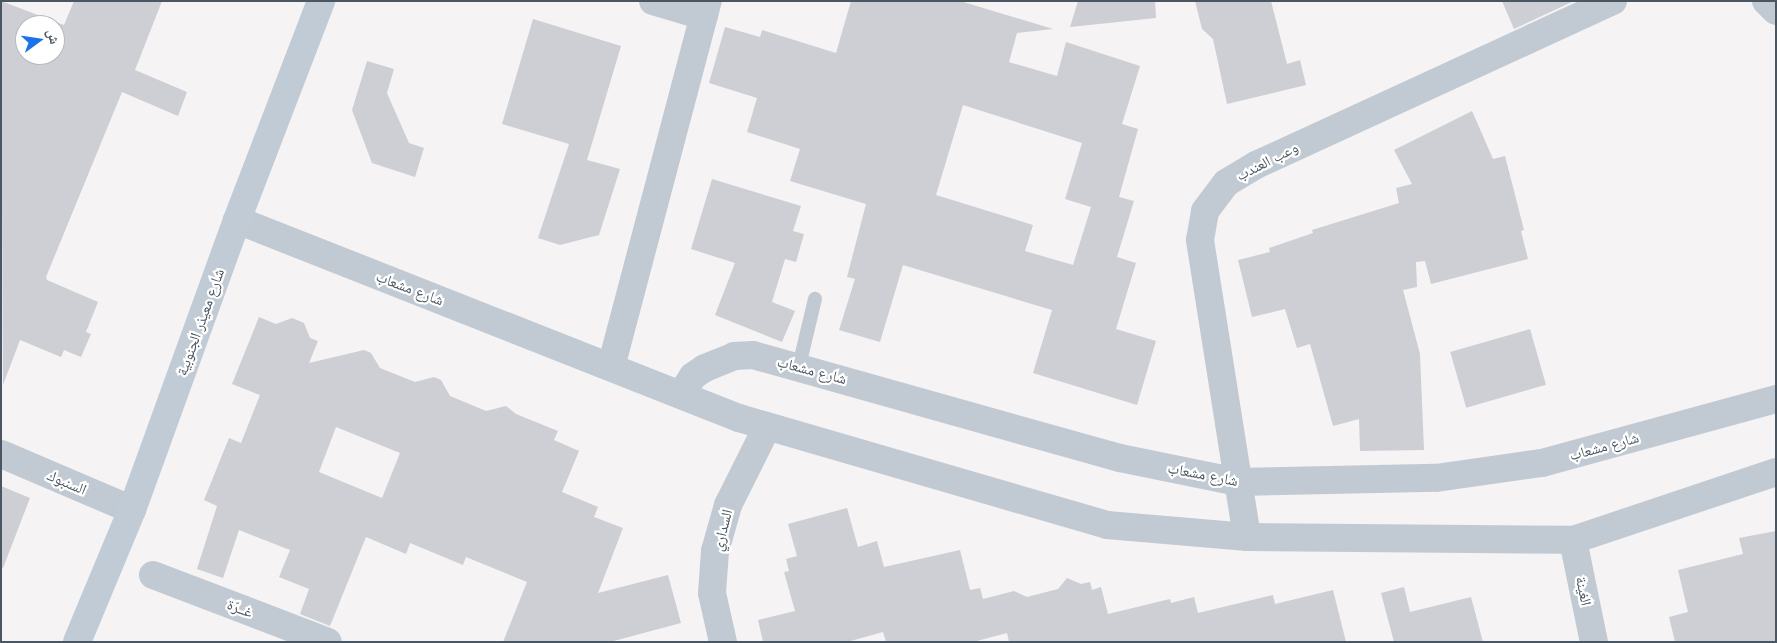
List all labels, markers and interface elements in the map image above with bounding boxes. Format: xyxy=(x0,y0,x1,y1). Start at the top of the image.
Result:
north arrow xyxy=(15,15,65,65)
text: ش xyxy=(44,27,64,46)
street label: وعب العندب xyxy=(1233,138,1301,184)
street label: شارع معيذر الجنوبية xyxy=(172,266,228,378)
street label: شارع مشعاب xyxy=(374,267,446,309)
street label: شارع مشعاب xyxy=(775,352,849,388)
street label: شارع مشعاب xyxy=(1567,428,1641,464)
street label: شارع مشعاب xyxy=(1166,458,1240,490)
street label: السنبوك xyxy=(45,466,89,498)
street label: السداري xyxy=(708,507,736,553)
street label: الغينة xyxy=(1572,575,1596,607)
street label: غــرّة xyxy=(225,595,255,621)

